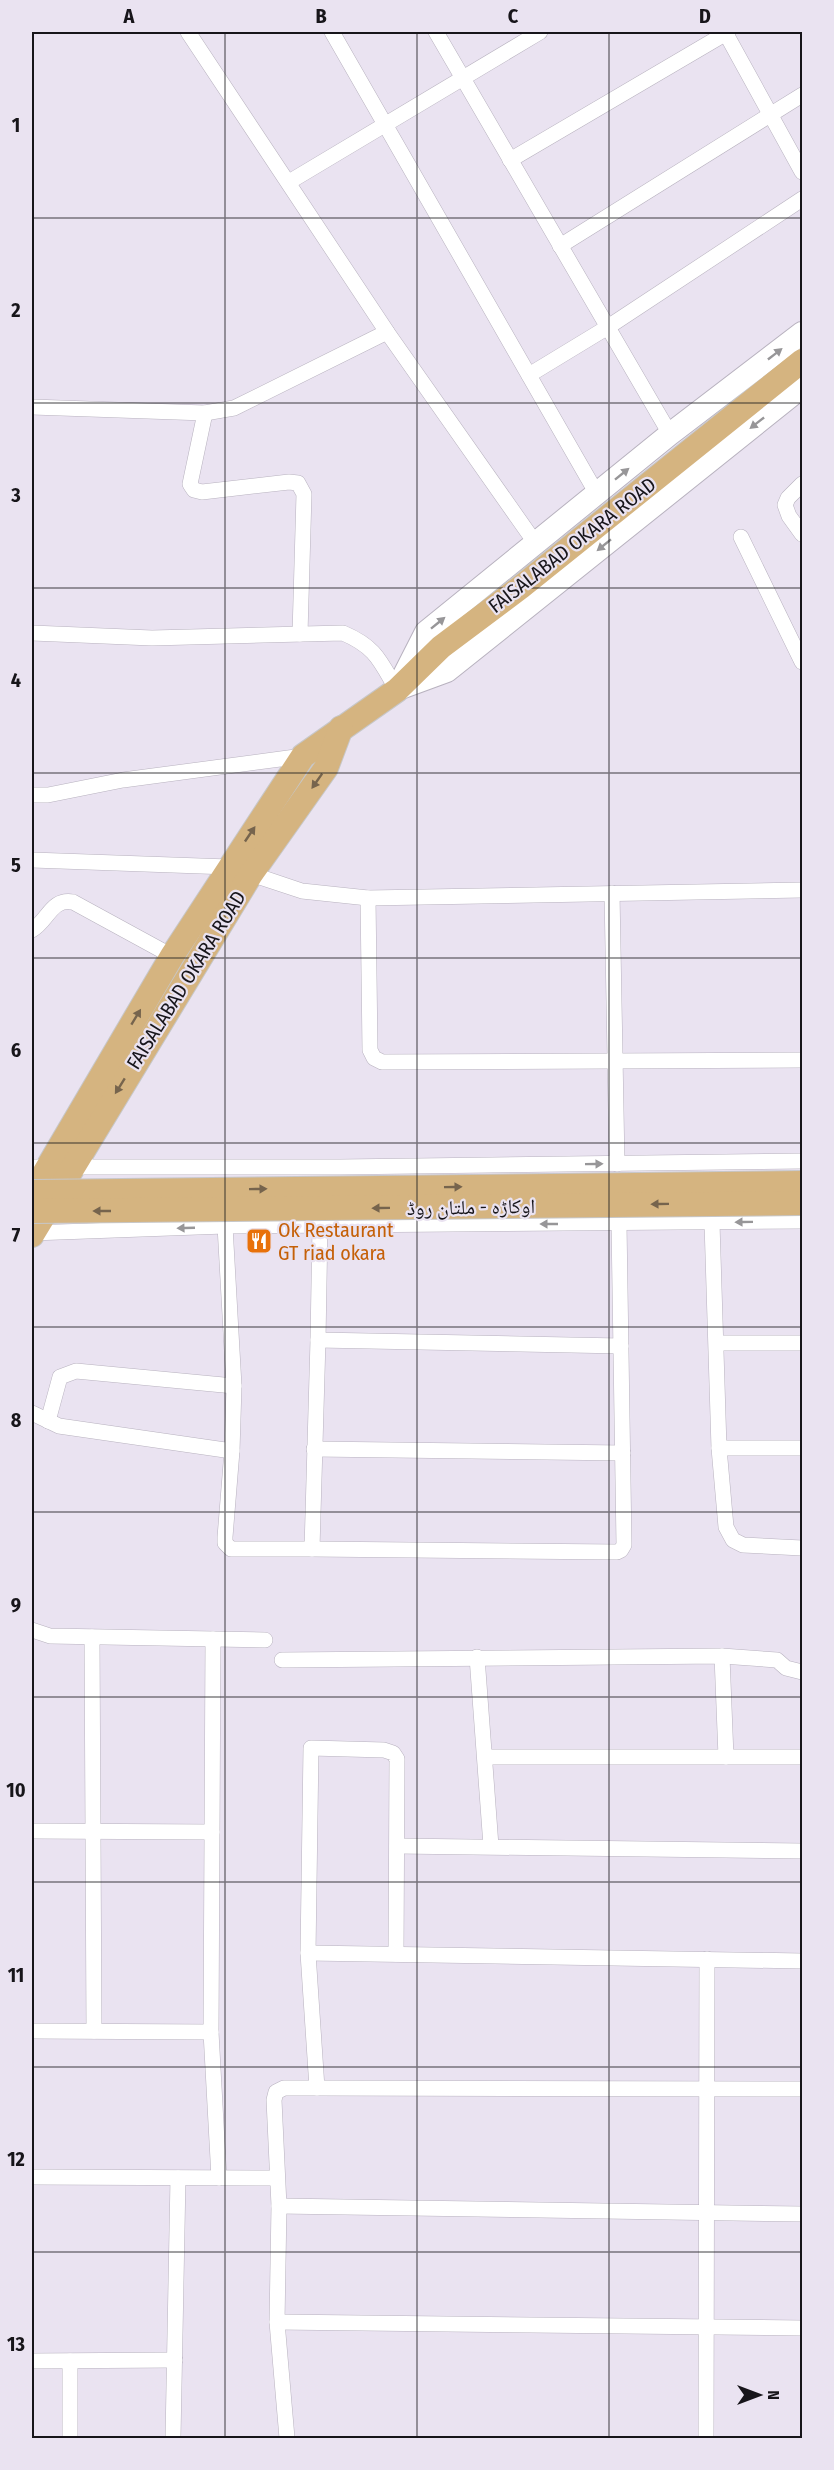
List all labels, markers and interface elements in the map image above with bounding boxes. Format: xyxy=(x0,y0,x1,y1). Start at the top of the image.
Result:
text: A xyxy=(123,4,136,28)
text: B xyxy=(315,4,327,28)
text: C xyxy=(508,4,519,28)
text: D xyxy=(699,4,711,28)
text: 1 xyxy=(12,113,20,137)
text: 2 xyxy=(10,298,21,322)
one-way arrow xyxy=(768,348,783,360)
one-way arrow xyxy=(749,417,764,429)
one-way arrow xyxy=(614,467,630,480)
street label: FAISALABAD OKARA ROAD xyxy=(483,472,661,618)
text: 3 xyxy=(10,483,21,507)
one-way arrow xyxy=(596,538,612,551)
one-way arrow xyxy=(430,617,446,630)
text: 4 xyxy=(11,668,21,692)
one-way arrow xyxy=(311,773,323,789)
one-way arrow xyxy=(245,826,256,842)
text: 5 xyxy=(11,853,21,877)
street label: FAISALABAD OKARA ROAD xyxy=(121,886,251,1074)
one-way arrow xyxy=(130,1009,141,1025)
text: 6 xyxy=(11,1038,21,1062)
one-way arrow xyxy=(115,1078,126,1094)
one-way arrow xyxy=(584,1159,603,1169)
one-way arrow xyxy=(443,1182,462,1192)
one-way arrow xyxy=(248,1184,267,1194)
street label: اوکاڑہ - ملتان روڈ xyxy=(407,1194,535,1220)
one-way arrow xyxy=(651,1199,670,1209)
one-way arrow xyxy=(372,1203,391,1213)
one-way arrow xyxy=(93,1206,112,1216)
one-way arrow xyxy=(735,1217,754,1227)
place label: Ok Restaurant GT riad okara xyxy=(278,1218,394,1265)
one-way arrow xyxy=(540,1219,559,1229)
text: 7 xyxy=(12,1223,21,1247)
one-way arrow xyxy=(177,1223,196,1232)
restaurant icon: Ok Restaurant GT riad okara xyxy=(244,1226,274,1256)
text: 8 xyxy=(11,1408,22,1432)
text: 9 xyxy=(11,1593,21,1617)
text: 10 xyxy=(6,1778,26,1802)
text: 11 xyxy=(8,1963,24,1987)
text: 12 xyxy=(7,2147,25,2171)
text: 13 xyxy=(7,2332,25,2356)
north arrow xyxy=(729,2365,789,2425)
text: N xyxy=(764,2390,783,2400)

